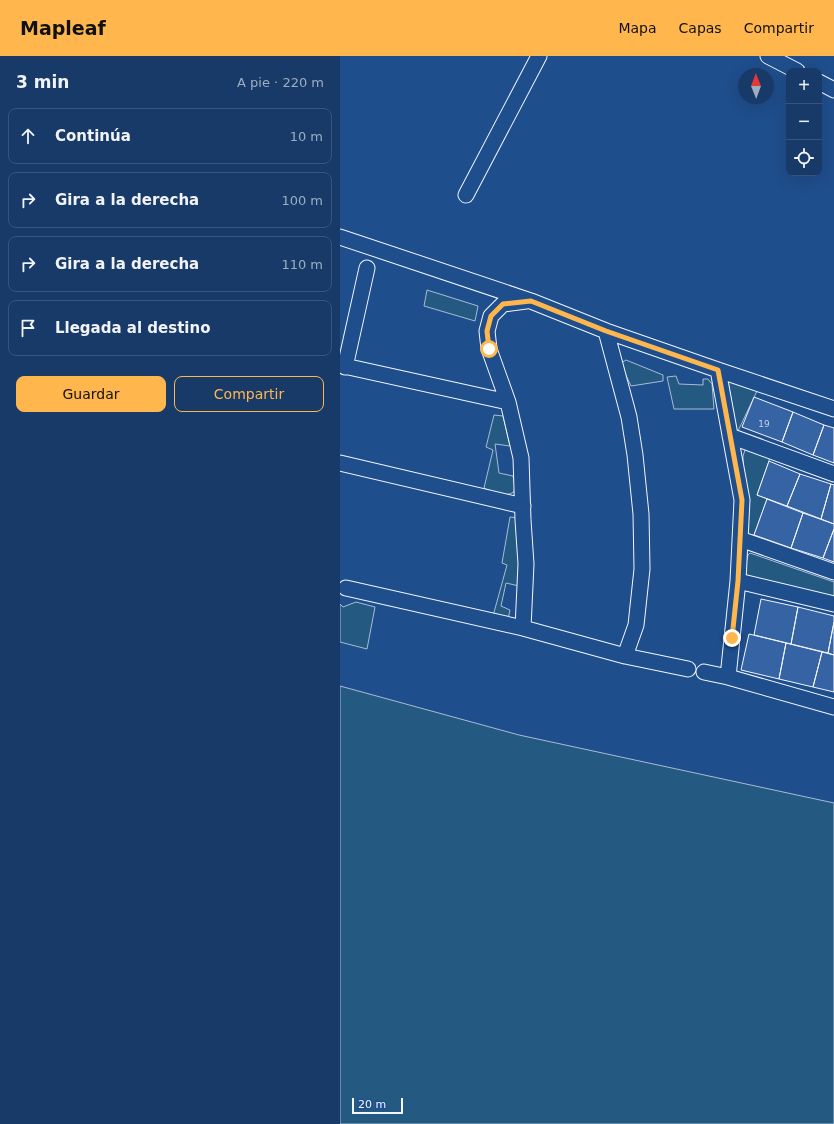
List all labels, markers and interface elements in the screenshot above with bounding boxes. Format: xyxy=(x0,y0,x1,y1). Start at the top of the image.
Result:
text: Mapleaf xyxy=(20,17,106,39)
text: Mapa xyxy=(618,20,657,36)
text: Capas xyxy=(679,20,722,36)
text: Compartir xyxy=(744,20,814,36)
north arrow xyxy=(738,68,774,104)
map controls xyxy=(786,68,822,176)
button: + xyxy=(786,68,822,104)
text: 3 min xyxy=(16,72,69,92)
text: A pie · 220 m xyxy=(237,75,324,90)
button: − xyxy=(786,104,822,140)
icon: ahead xyxy=(17,125,39,147)
text: Continúa xyxy=(55,127,131,145)
text: 10 m xyxy=(290,129,323,144)
button: locate xyxy=(786,140,822,176)
icon: right xyxy=(17,189,39,211)
text: Gira a la derecha xyxy=(55,191,199,209)
text: 100 m xyxy=(281,193,323,208)
icon: right xyxy=(17,253,39,275)
text: Gira a la derecha xyxy=(55,255,199,273)
text: 110 m xyxy=(281,257,323,272)
icon: arrive xyxy=(17,317,39,339)
text: Llegada al destino xyxy=(55,319,210,337)
route start xyxy=(480,340,498,358)
button: Guardar xyxy=(16,376,166,412)
button: Compartir xyxy=(174,376,324,412)
house number: 19 xyxy=(758,419,770,429)
route end xyxy=(723,629,741,647)
scale bar xyxy=(352,1096,403,1115)
text: 20 m xyxy=(358,1098,386,1111)

